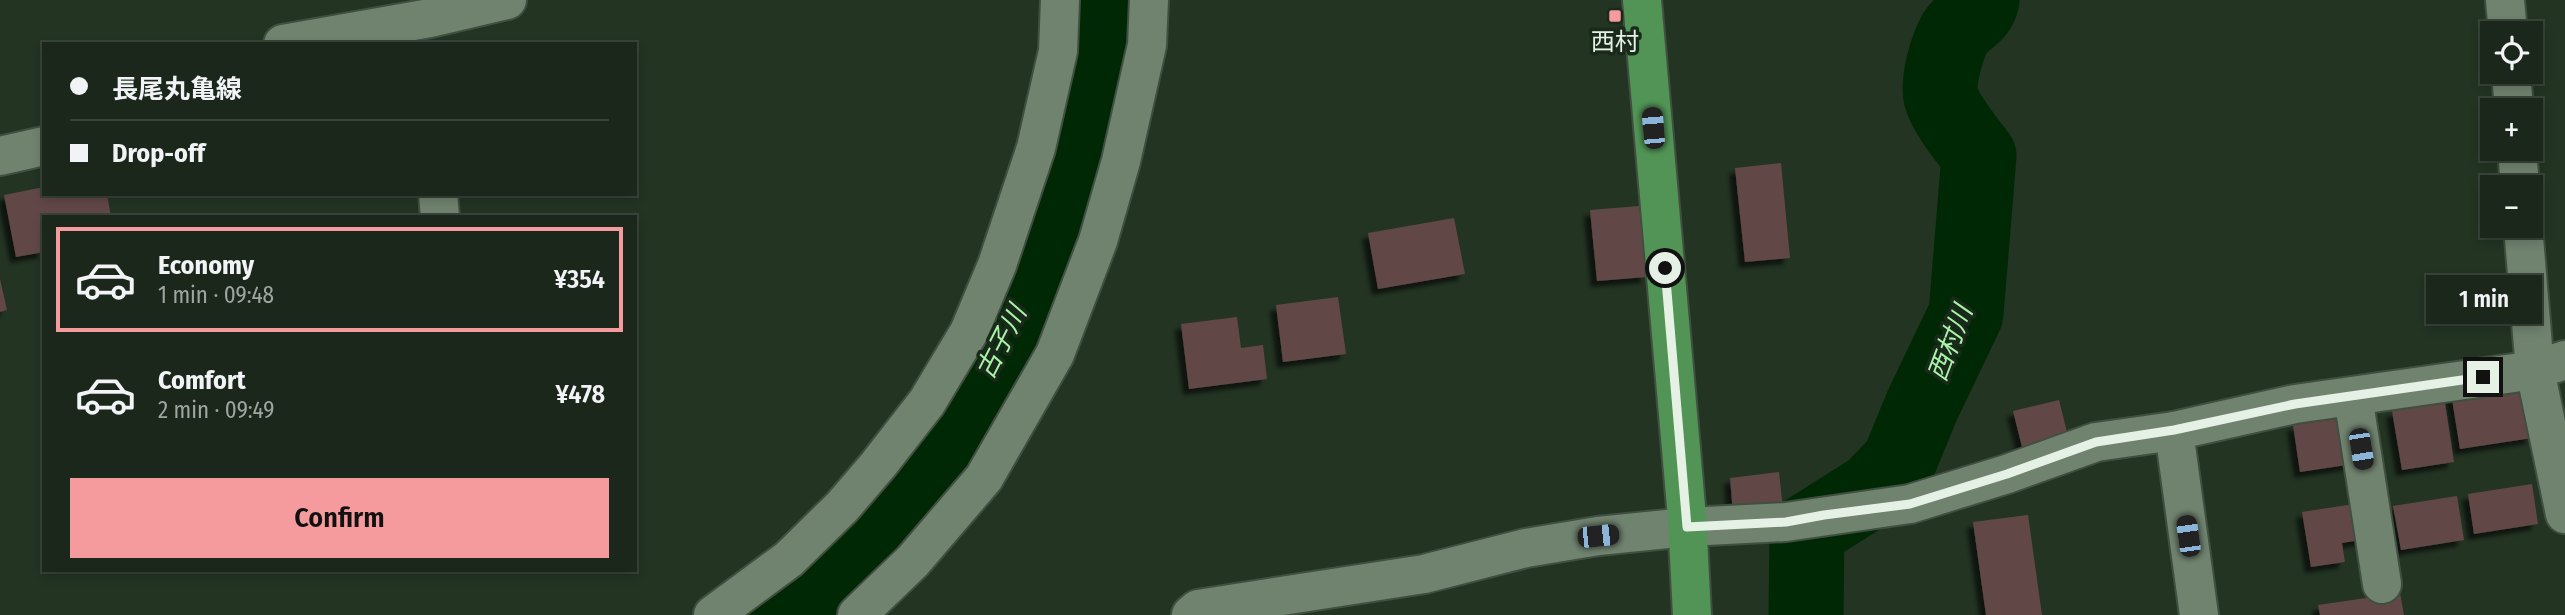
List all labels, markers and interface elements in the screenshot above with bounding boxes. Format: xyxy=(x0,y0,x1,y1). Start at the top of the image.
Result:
marker: 西村 xyxy=(1607,8,1623,24)
map controls xyxy=(2480,21,2543,238)
button: locate xyxy=(2480,21,2543,84)
place label: 西村 xyxy=(1591,28,1639,56)
text: 長尾丸亀線 xyxy=(112,74,242,105)
button: + xyxy=(2480,98,2543,161)
car xyxy=(1641,106,1666,150)
text: Drop-off xyxy=(112,138,205,169)
button: − xyxy=(2480,175,2543,238)
icon: car xyxy=(74,248,137,311)
text: Economy xyxy=(158,250,254,281)
route start xyxy=(1649,252,1681,284)
text: ¥354 xyxy=(554,264,605,295)
callout: 1 min xyxy=(2425,276,2541,324)
text: 1 min · 09:48 xyxy=(158,281,274,309)
text: 1 min xyxy=(2459,285,2509,313)
water label: 古子川 xyxy=(970,298,1034,384)
water label: 西村川 xyxy=(1922,298,1980,385)
route end xyxy=(2467,361,2499,393)
icon: car xyxy=(74,363,137,426)
text: Comfort xyxy=(158,365,246,396)
text: ¥478 xyxy=(556,379,605,410)
text: 2 min · 09:49 xyxy=(158,396,274,424)
car xyxy=(2348,427,2375,471)
button: Confirm xyxy=(70,478,609,558)
car xyxy=(2175,514,2202,558)
car xyxy=(1577,523,1620,549)

